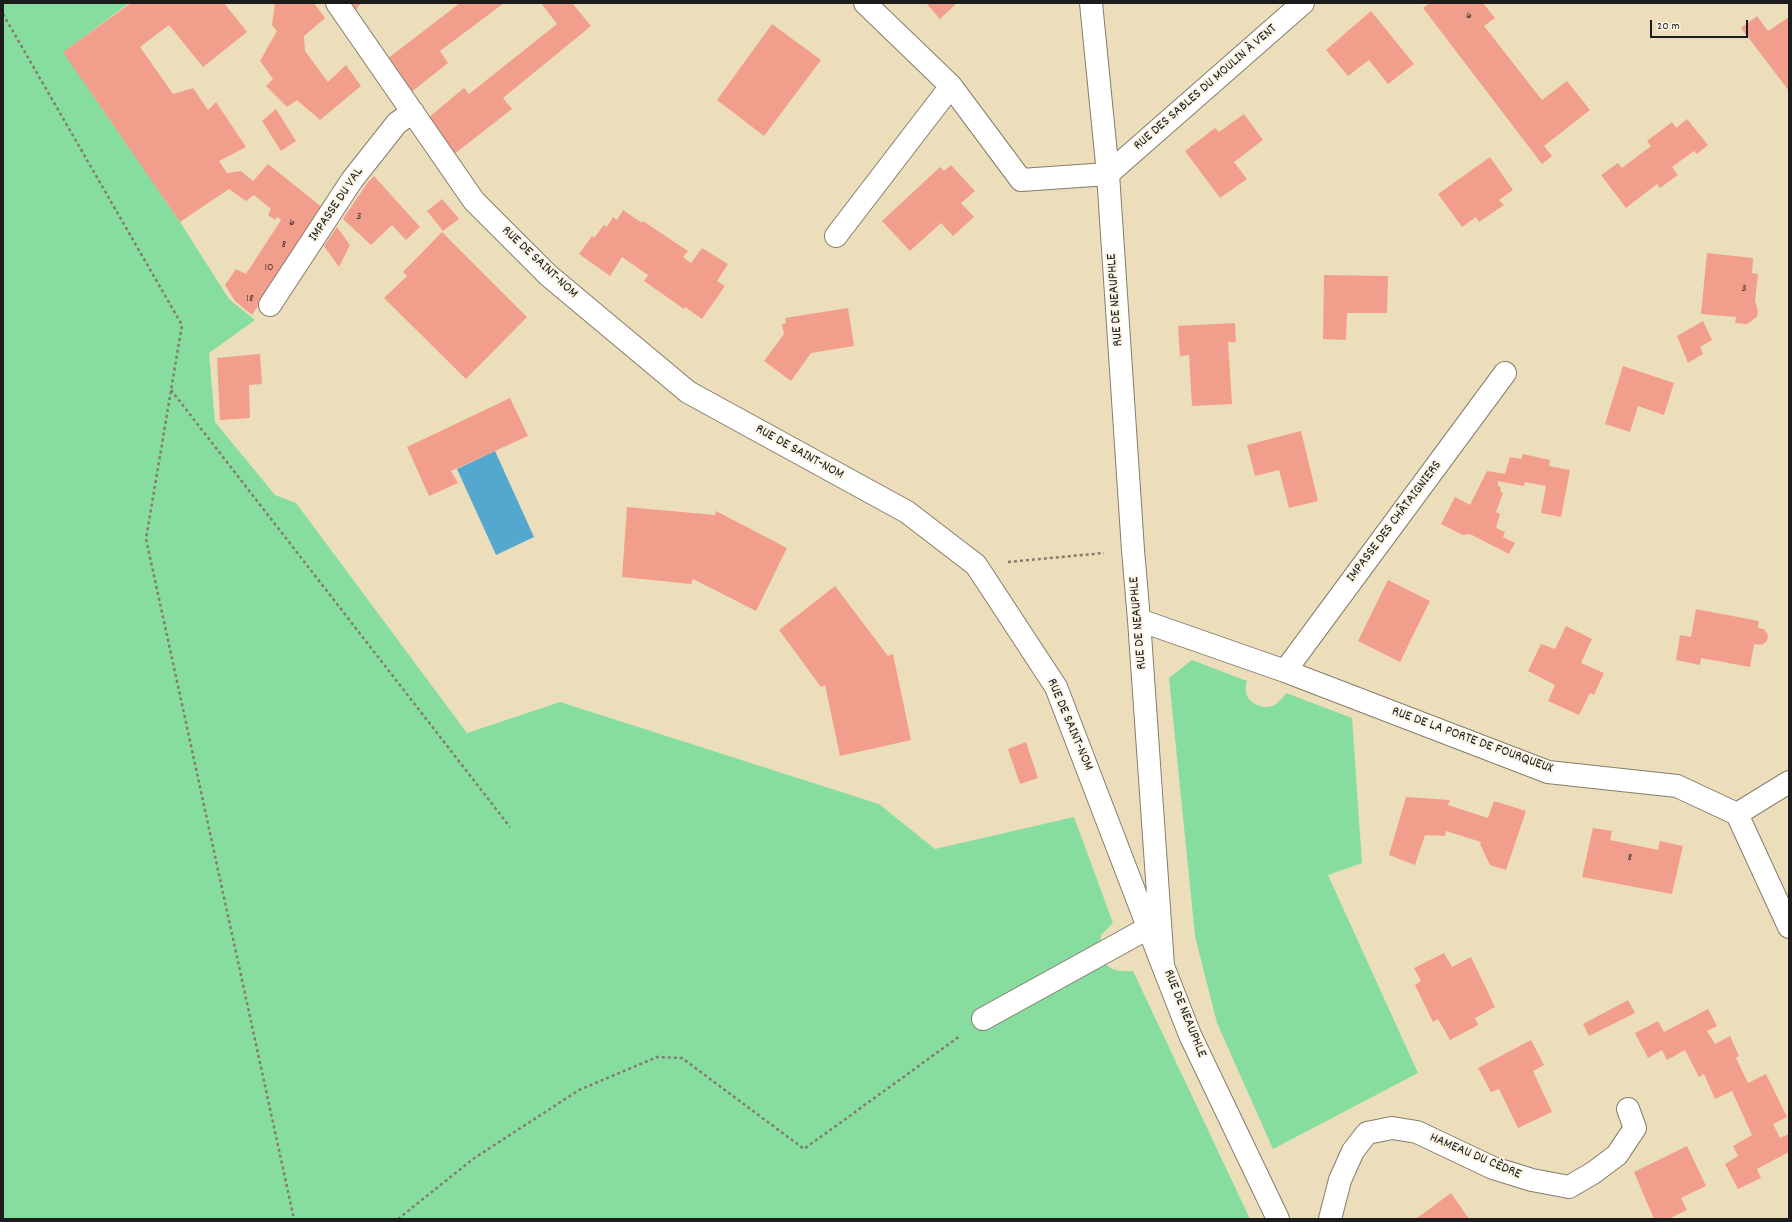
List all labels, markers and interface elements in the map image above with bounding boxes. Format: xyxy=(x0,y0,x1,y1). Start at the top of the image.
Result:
house number: 6 xyxy=(1466,9,1472,23)
scale bar xyxy=(1652,12,1750,38)
text: 20 m xyxy=(1657,18,1680,35)
street label: RUE DES SABLES DU MOULIN À VENT xyxy=(1131,21,1281,155)
street label: IMPASSE DU VAL xyxy=(306,165,368,245)
house number: 3 xyxy=(356,210,362,224)
house number: 6 xyxy=(289,216,295,230)
street label: RUE DE SAINT-NOM xyxy=(497,223,581,303)
house number: 8 xyxy=(282,238,286,252)
street label: RUE DE NEAUPHLE xyxy=(1104,253,1128,347)
house number: 10 xyxy=(264,261,274,275)
house number: 3 xyxy=(1741,282,1747,296)
house number: 18 xyxy=(246,292,254,306)
street label: RUE DE SAINT-NOM xyxy=(752,422,846,484)
street label: IMPASSE DES CHÂTAIGNIERS xyxy=(1344,458,1446,586)
street label: RUE DE NEAUPHLE xyxy=(1127,576,1151,670)
street label: RUE DE SAINT-NOM xyxy=(1042,676,1096,774)
street label: RUE DE LA PORTE DE FOURQUEUX xyxy=(1389,704,1555,778)
house number: 8 xyxy=(1628,851,1632,865)
street label: RUE DE NEAUPHLE xyxy=(1159,968,1209,1060)
street label: HAMEAU DU CÈDRE xyxy=(1427,1130,1523,1184)

